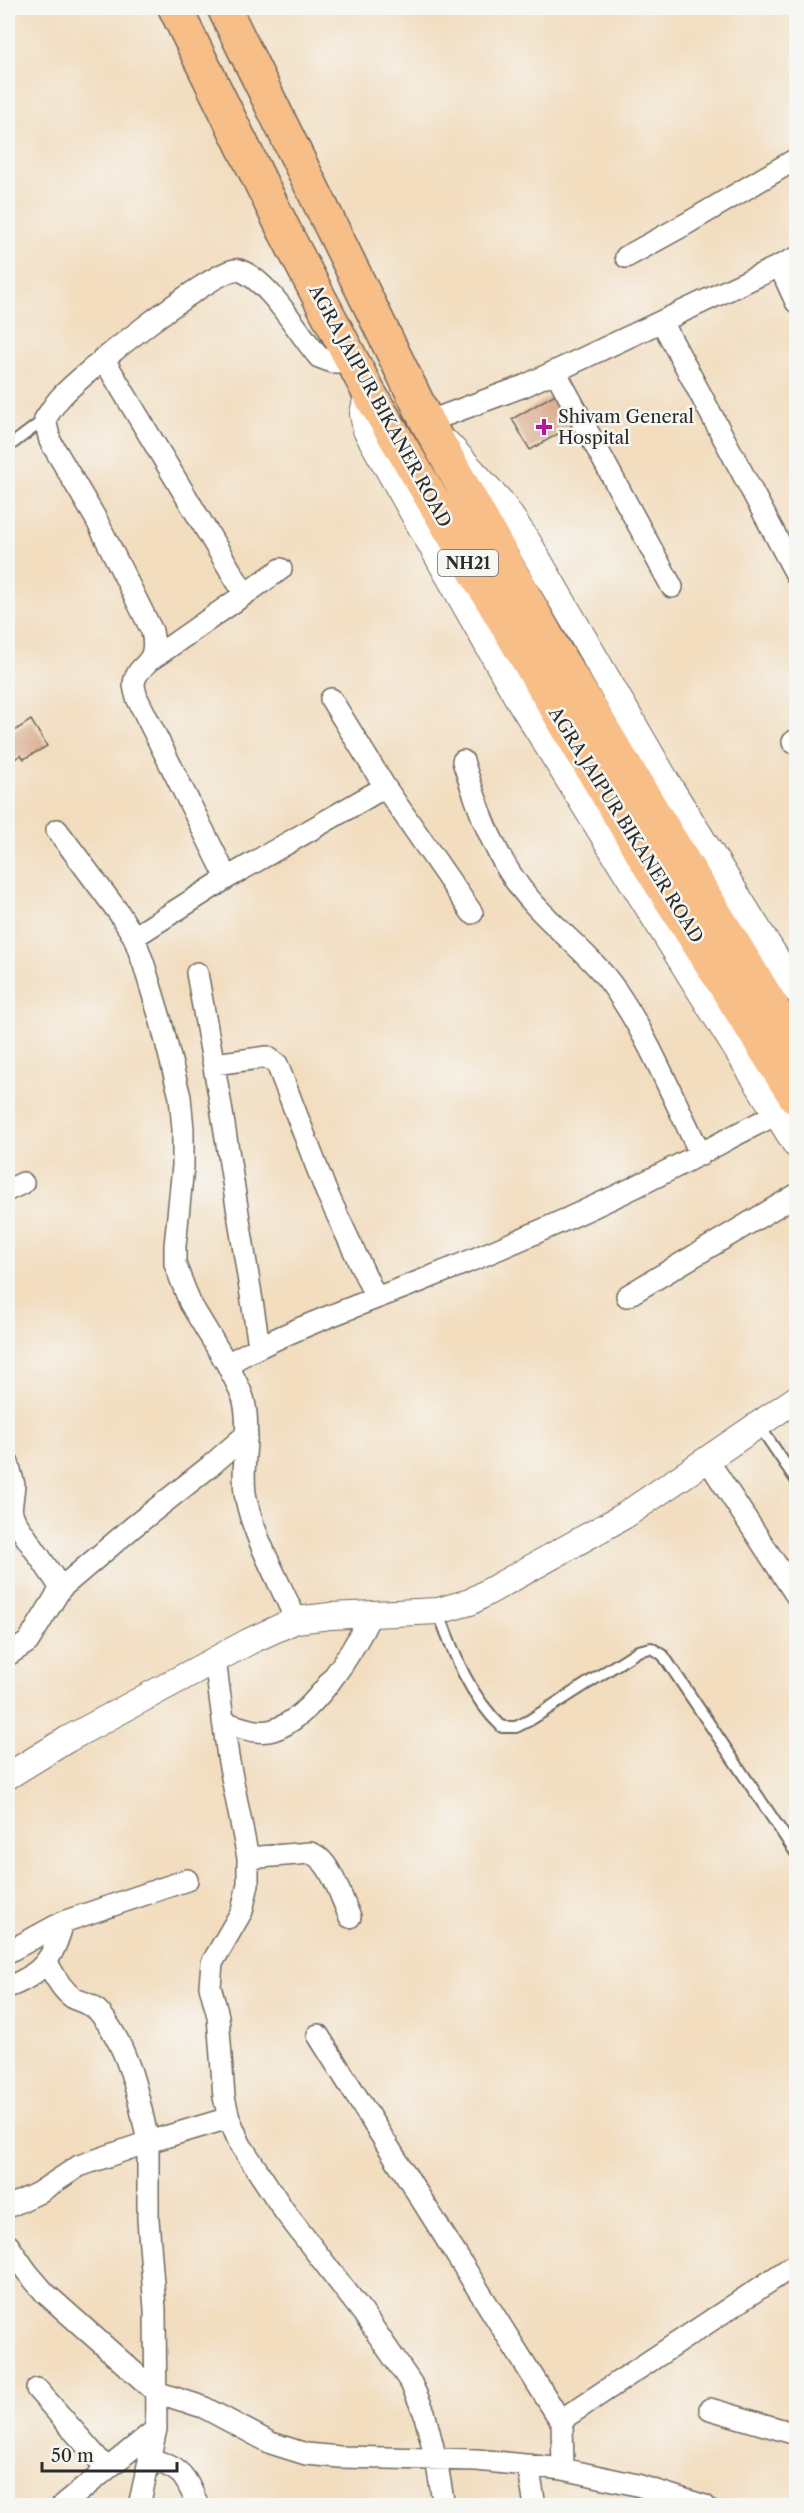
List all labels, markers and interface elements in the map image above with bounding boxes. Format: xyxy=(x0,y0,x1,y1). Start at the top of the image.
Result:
street label: AGRA JAIPUR BIKANER ROAD xyxy=(304,280,456,531)
place label: Shivam General Hospital xyxy=(558,406,694,449)
marker: Shivam General Hospital xyxy=(535,418,553,436)
road number: NH21 xyxy=(438,550,498,576)
street label: AGRA JAIPUR BIKANER ROAD xyxy=(544,702,708,947)
scale bar xyxy=(42,2435,177,2473)
text: 50 m xyxy=(51,2445,94,2467)

